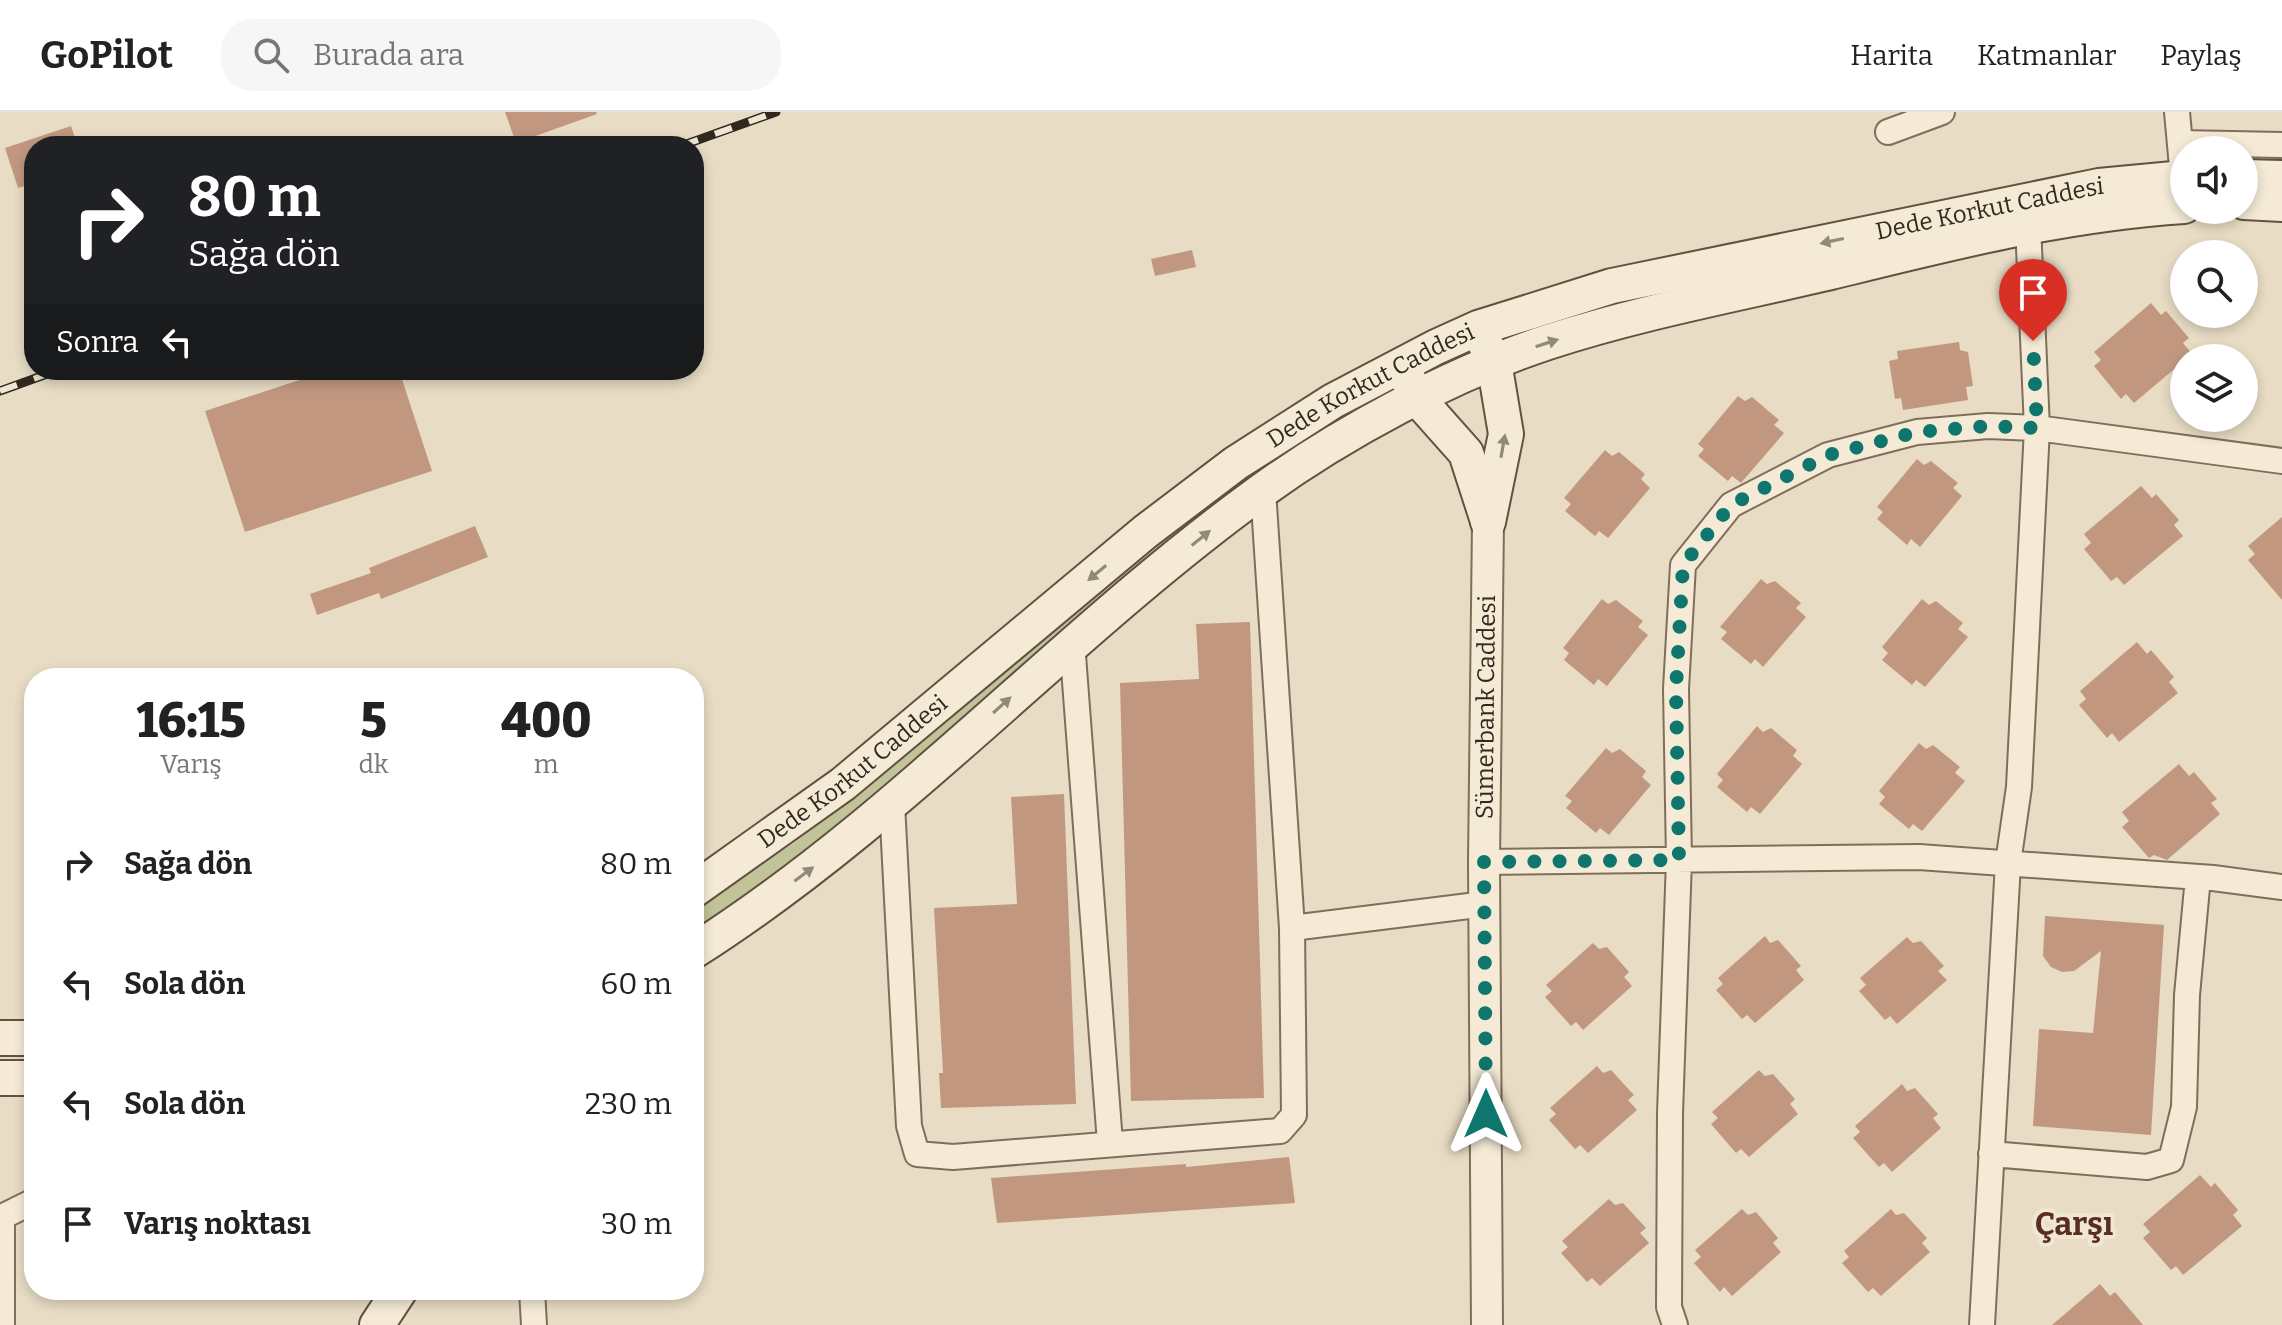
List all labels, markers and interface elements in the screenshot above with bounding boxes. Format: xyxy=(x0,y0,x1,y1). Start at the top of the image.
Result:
search box xyxy=(221,19,781,91)
text: GoPilot xyxy=(40,32,173,78)
icon: search xyxy=(249,33,293,77)
text: Burada ara xyxy=(313,37,464,73)
text: Harita xyxy=(1850,39,1933,72)
text: Katmanlar xyxy=(1977,39,2116,72)
text: Paylaş xyxy=(2160,39,2242,72)
map controls xyxy=(2170,136,2258,432)
button: sound xyxy=(2170,136,2258,224)
text: 80 m xyxy=(188,164,321,231)
icon: right xyxy=(56,168,160,272)
street label: Dede Korkut Caddesi xyxy=(1873,172,2105,246)
text: Sağa dön xyxy=(188,232,340,276)
one-way arrow xyxy=(1819,235,1844,248)
button: search xyxy=(2170,240,2258,328)
pin xyxy=(1999,259,2067,341)
icon: arrive xyxy=(2011,271,2055,315)
street label: Dede Korkut Caddesi xyxy=(1262,318,1479,454)
icon: left xyxy=(155,320,199,364)
text: Sonra xyxy=(56,324,139,360)
one-way arrow xyxy=(1536,336,1560,348)
button: layers xyxy=(2170,344,2258,432)
one-way arrow xyxy=(1497,433,1510,458)
one-way arrow xyxy=(1191,531,1211,547)
one-way arrow xyxy=(1087,564,1107,581)
street label: Sümerbank Caddesi xyxy=(1471,595,1501,819)
street label: Dede Korkut Caddesi xyxy=(753,689,953,854)
text: 16:15 xyxy=(137,692,246,750)
text: 5 xyxy=(360,692,387,750)
text: 400 xyxy=(501,692,591,750)
one-way arrow xyxy=(992,697,1011,715)
text: Varış xyxy=(160,749,222,780)
text: dk xyxy=(358,749,389,780)
text: m xyxy=(534,749,559,780)
icon: right xyxy=(56,842,100,886)
text: Sağa dön xyxy=(124,846,252,882)
text: 80 m xyxy=(600,846,672,882)
one-way arrow xyxy=(794,866,814,882)
icon: left xyxy=(56,962,100,1006)
text: Sola dön xyxy=(124,966,245,1002)
text: 60 m xyxy=(601,966,672,1002)
position arrow xyxy=(1444,1072,1528,1156)
icon: left xyxy=(56,1082,100,1126)
text: Sola dön xyxy=(124,1086,245,1122)
text: 230 m xyxy=(585,1086,672,1122)
icon: arrive xyxy=(56,1202,100,1246)
district label: Çarşı xyxy=(2035,1205,2113,1243)
text: Varış noktası xyxy=(124,1206,311,1242)
text: 30 m xyxy=(601,1206,672,1242)

